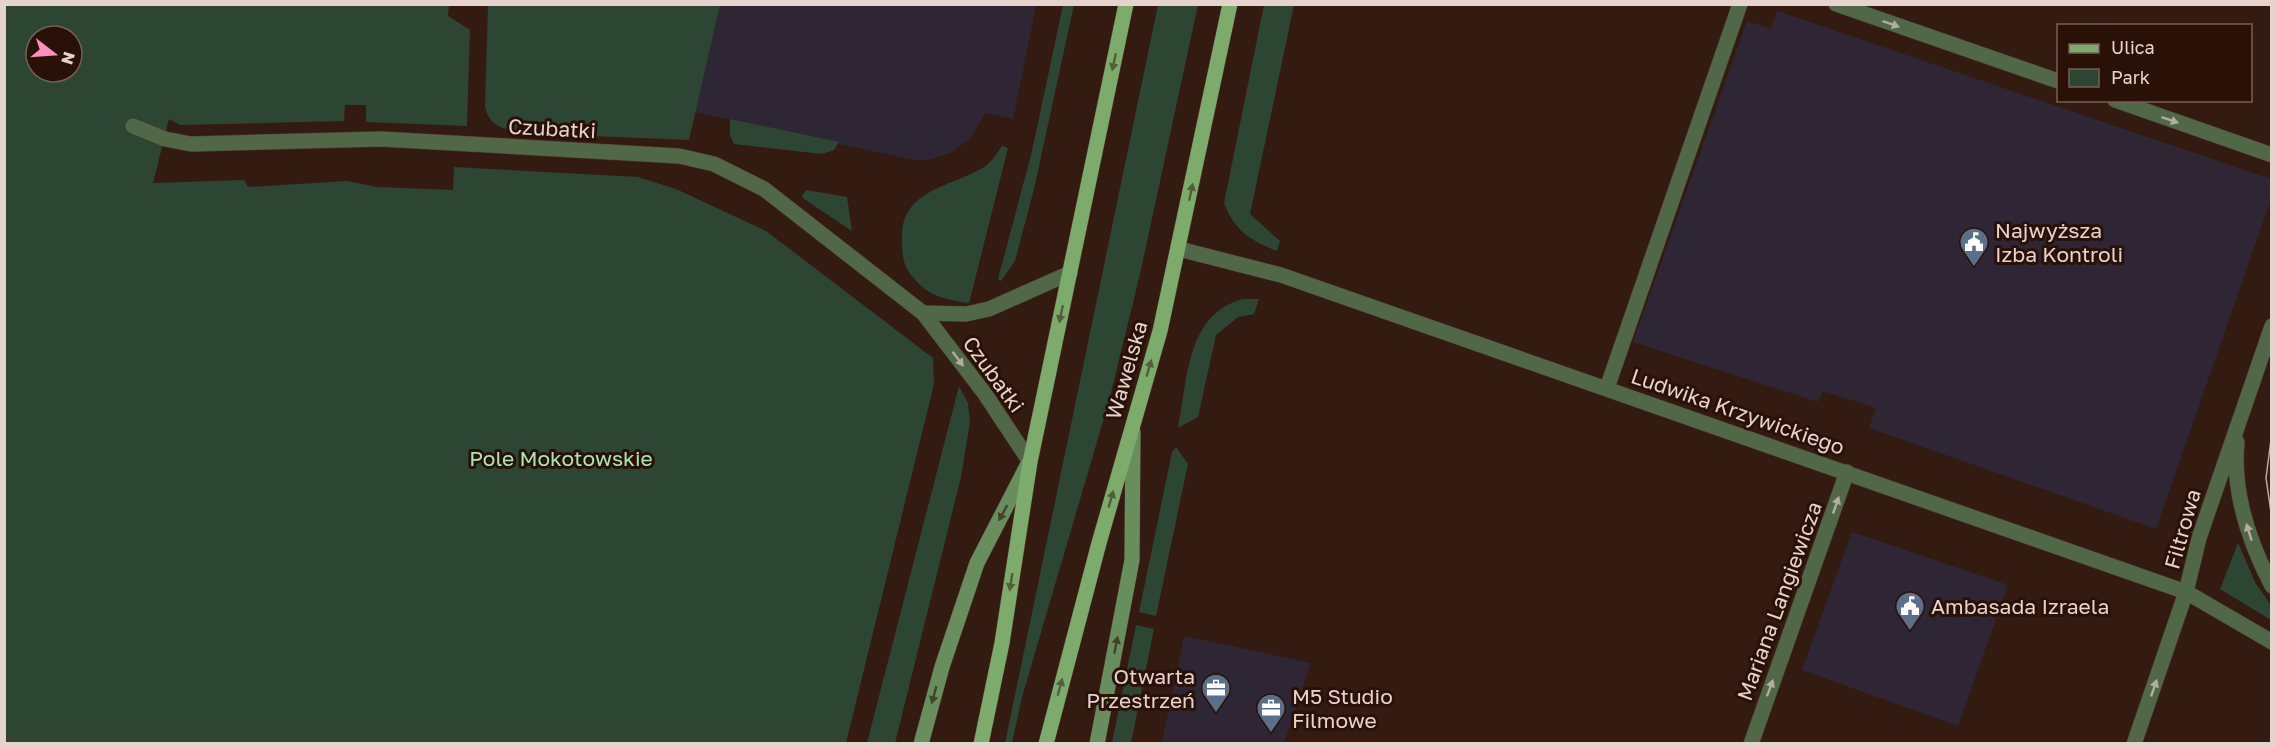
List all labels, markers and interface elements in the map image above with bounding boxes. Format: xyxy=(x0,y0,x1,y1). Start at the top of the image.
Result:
one-way arrow xyxy=(1883,19,1901,29)
north arrow xyxy=(24,24,84,84)
legend xyxy=(2057,24,2252,102)
text: Ulica xyxy=(2111,36,2155,58)
text: N xyxy=(57,50,80,67)
one-way arrow xyxy=(1109,52,1118,71)
text: Park xyxy=(2111,66,2150,88)
street label: Czubatki xyxy=(507,113,597,143)
one-way arrow xyxy=(2161,115,2179,125)
one-way arrow xyxy=(1187,182,1196,201)
place label: Najwyższa Izba Kontroli xyxy=(1995,217,2123,267)
public building icon: Najwyższa Izba Kontroli xyxy=(1958,226,1990,268)
one-way arrow xyxy=(1056,305,1065,324)
street label: Wawelska xyxy=(1100,318,1152,422)
street label: Czubatki xyxy=(958,331,1030,417)
one-way arrow xyxy=(952,351,964,366)
one-way arrow xyxy=(1145,359,1154,377)
street label: Ludwika Krzywickiego xyxy=(1628,362,1848,460)
park label: Pole Mokotowskie xyxy=(469,445,653,471)
street label: Filtrowa xyxy=(2158,486,2206,572)
one-way arrow xyxy=(1107,490,1117,508)
one-way arrow xyxy=(1831,496,1841,514)
street label: Mariana Langiewicza xyxy=(1731,498,1827,704)
one-way arrow xyxy=(998,505,1008,522)
one-way arrow xyxy=(2244,523,2253,541)
one-way arrow xyxy=(1007,572,1016,591)
public building icon: Ambasada Izraela xyxy=(1894,590,1926,632)
place label: Ambasada Izraela xyxy=(1931,593,2109,619)
one-way arrow xyxy=(1112,635,1121,654)
place label: Otwarta Przestrzeń xyxy=(1086,663,1195,713)
office icon: Otwarta Przestrzeń xyxy=(1200,672,1232,714)
one-way arrow xyxy=(1056,678,1066,696)
one-way arrow xyxy=(1766,679,1776,697)
one-way arrow xyxy=(2149,679,2159,697)
place label: M5 Studio Filmowe xyxy=(1292,683,1393,733)
one-way arrow xyxy=(929,687,938,705)
office icon: M5 Studio Filmowe xyxy=(1255,692,1287,734)

